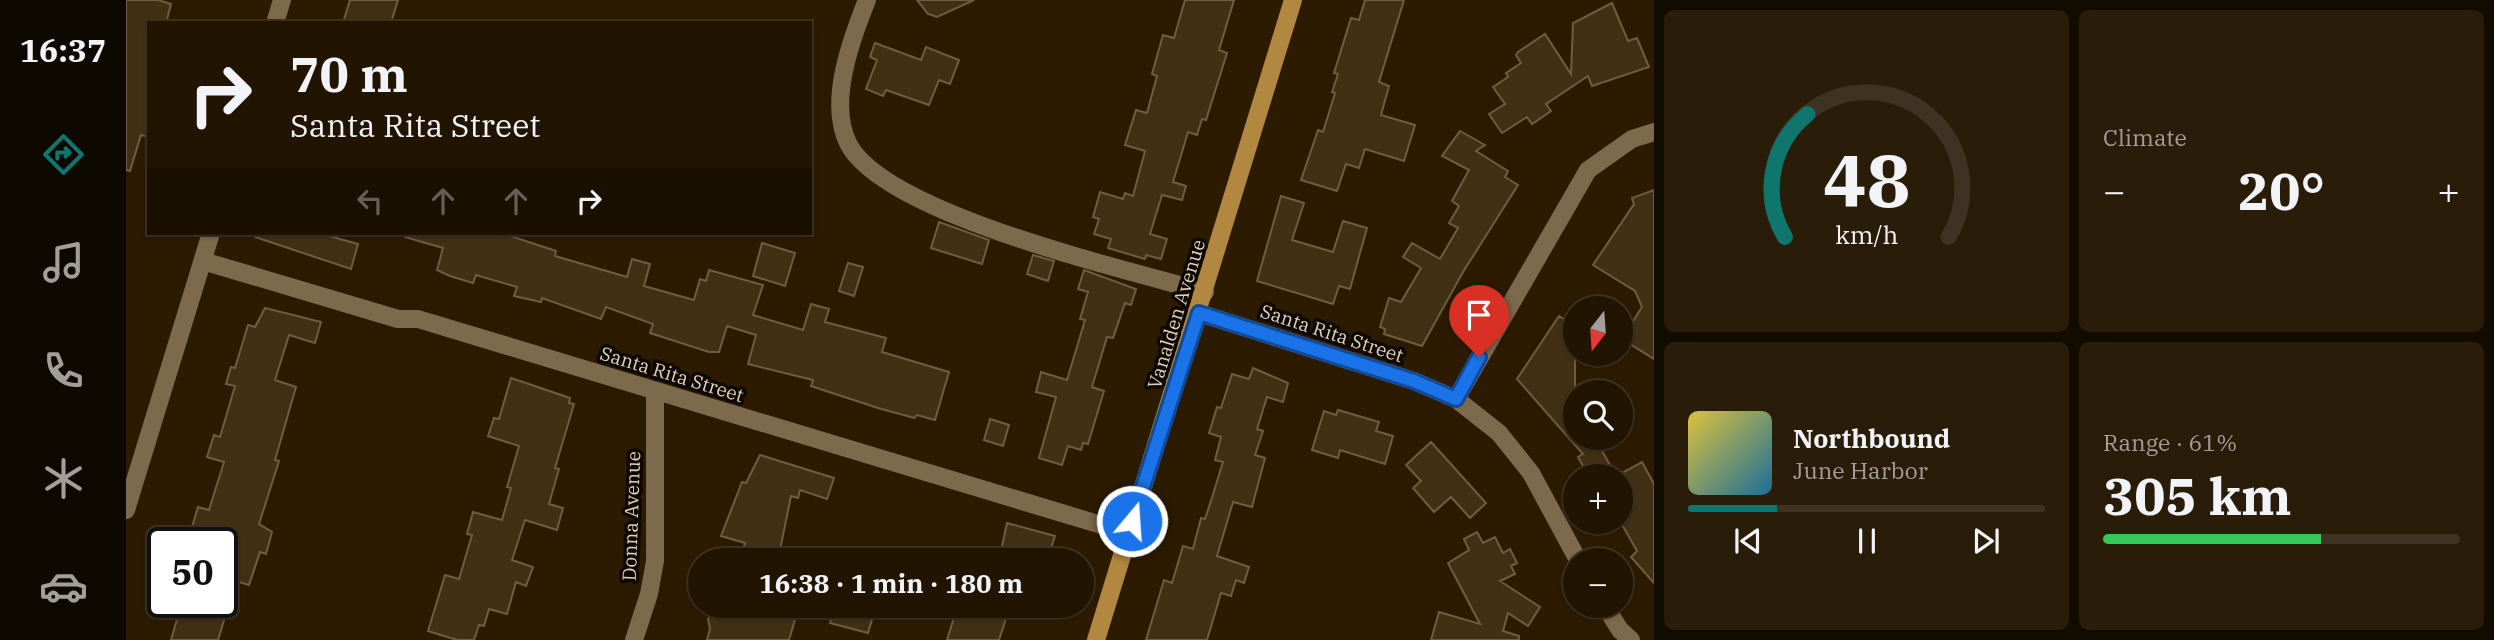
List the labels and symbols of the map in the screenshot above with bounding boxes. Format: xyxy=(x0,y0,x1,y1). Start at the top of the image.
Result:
street label: Vanalden Avenue xyxy=(1142,236,1210,392)
pin xyxy=(1449,285,1509,357)
north arrow xyxy=(1563,296,1633,366)
street label: Santa Rita Street xyxy=(1258,299,1407,367)
street label: Santa Rita Street xyxy=(597,341,747,407)
street label: Donna Avenue xyxy=(617,451,645,581)
position arrow xyxy=(1095,484,1169,558)
speed limit sign: 50 xyxy=(147,527,238,618)

